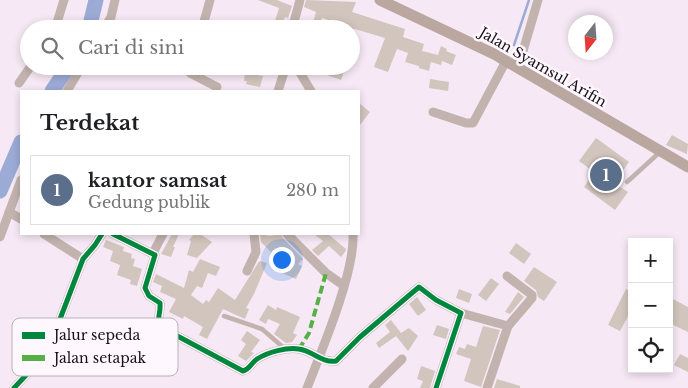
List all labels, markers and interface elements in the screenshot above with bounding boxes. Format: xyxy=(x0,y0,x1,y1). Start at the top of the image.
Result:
north arrow xyxy=(568,15,613,60)
search box xyxy=(20,20,360,75)
street label: Jalan Syamsul Arifin xyxy=(474,22,610,111)
icon: search xyxy=(38,34,66,62)
text: Cari di sini xyxy=(78,36,184,59)
text: Terdekat xyxy=(40,110,139,136)
pin: 1 xyxy=(590,156,622,194)
text: kantor samsat xyxy=(88,169,227,192)
text: 1 xyxy=(54,180,60,200)
text: 280 m xyxy=(286,180,339,200)
text: Gedung publik xyxy=(88,192,210,212)
map controls xyxy=(628,238,673,373)
button: + xyxy=(628,238,673,283)
your location xyxy=(269,247,295,273)
button: − xyxy=(628,283,673,328)
legend xyxy=(12,318,178,376)
text: Jalur sepeda xyxy=(52,326,140,344)
button: locate xyxy=(628,328,673,373)
text: Jalan setapak xyxy=(52,349,146,367)

